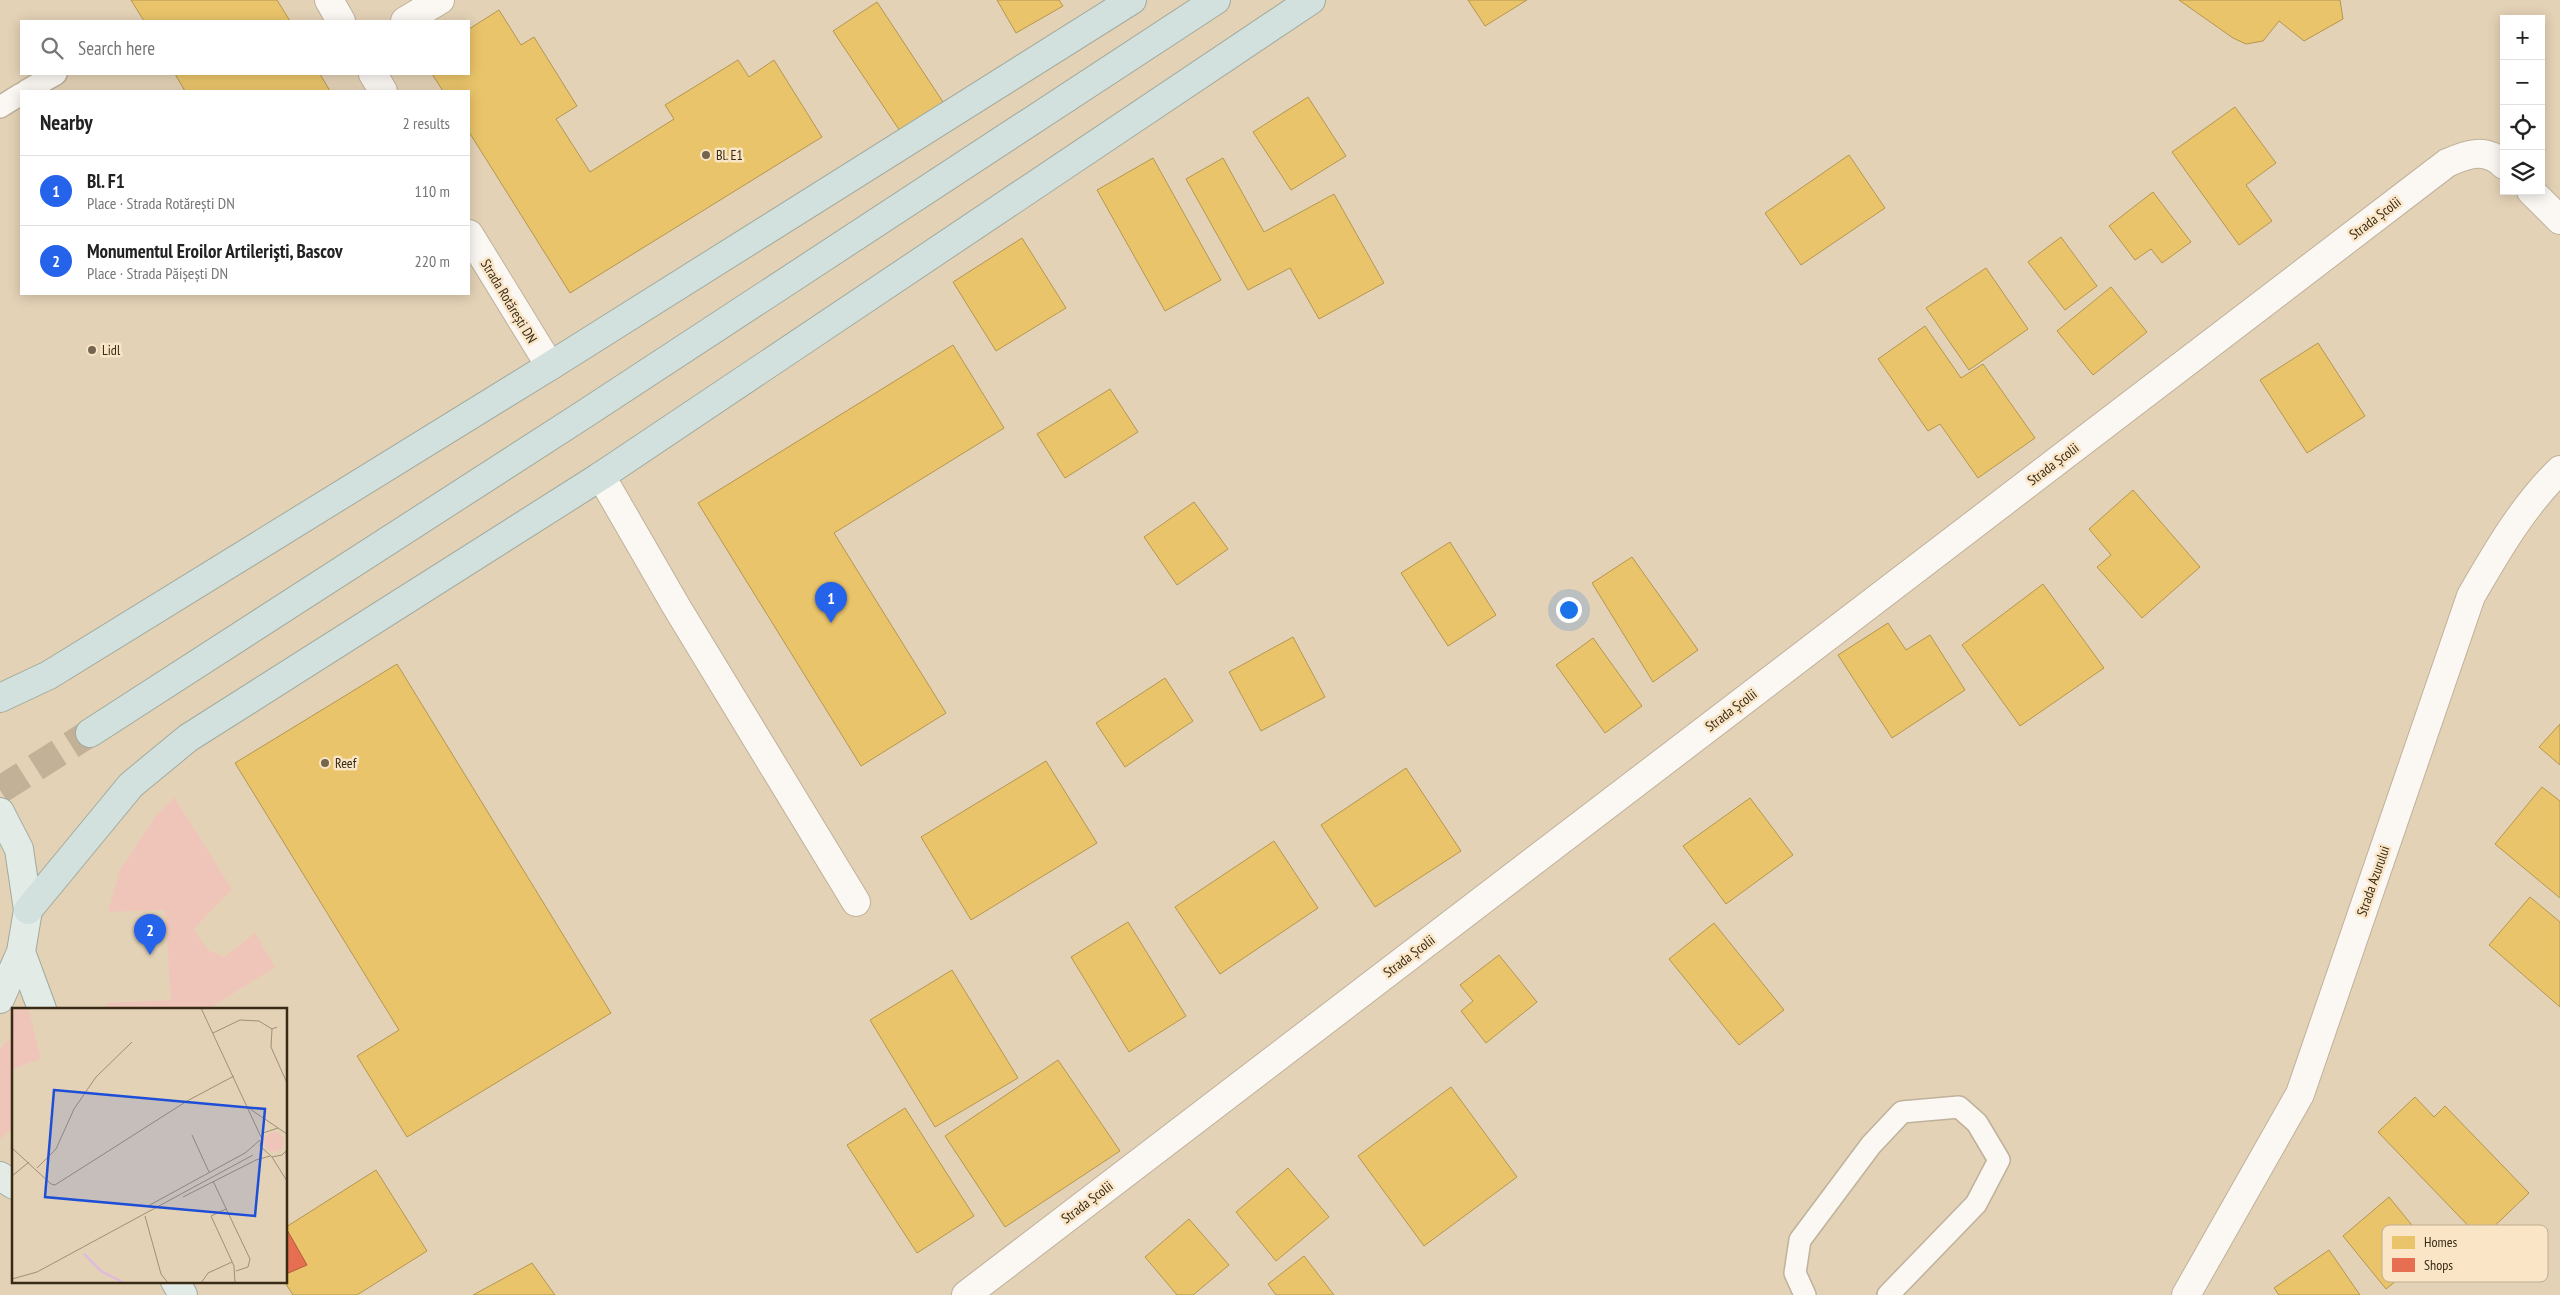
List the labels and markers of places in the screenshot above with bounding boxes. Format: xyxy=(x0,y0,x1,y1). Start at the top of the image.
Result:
place label: Bl. E1 xyxy=(716,146,743,164)
marker: Bl. E1 xyxy=(700,149,712,161)
place label: Lidl xyxy=(102,341,121,359)
marker: Lidl xyxy=(86,344,98,356)
pin: 1 xyxy=(815,582,847,623)
place label: Reef xyxy=(335,754,357,772)
marker: Reef xyxy=(319,757,331,769)
pin: 2 xyxy=(134,914,166,955)

